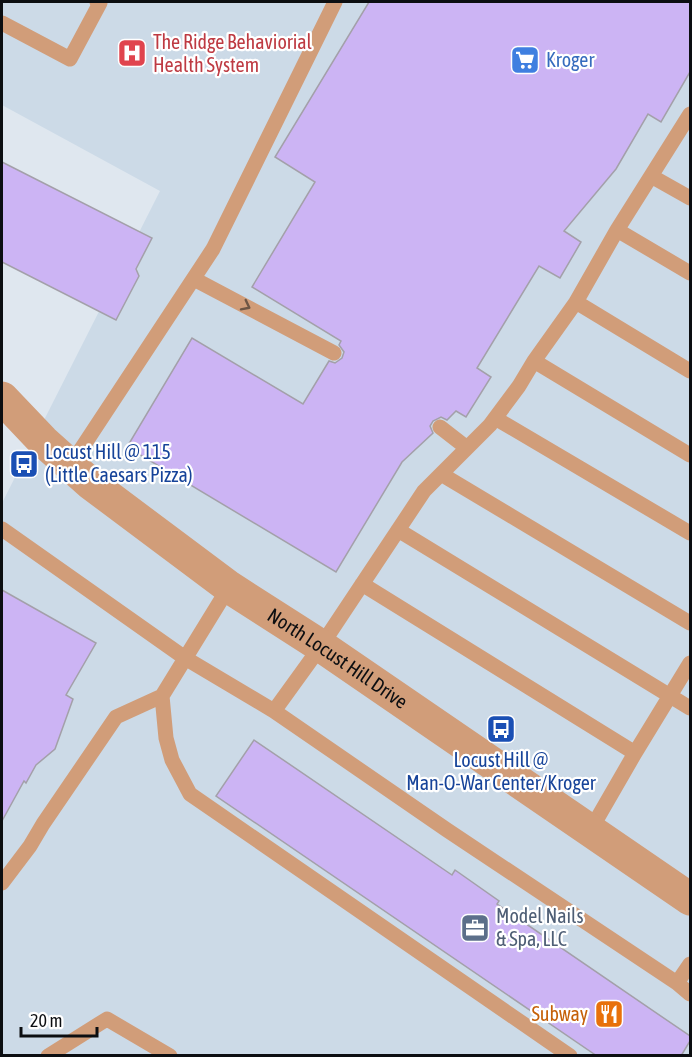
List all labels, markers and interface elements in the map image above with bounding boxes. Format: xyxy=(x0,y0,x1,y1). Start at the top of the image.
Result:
place label: The Ridge Behaviorial Health System xyxy=(153,30,313,76)
hospital icon: The Ridge Behaviorial Health System xyxy=(116,37,148,69)
supermarket icon: Kroger xyxy=(509,44,541,76)
place label: Kroger xyxy=(546,48,595,71)
one-way arrow xyxy=(239,298,250,310)
place label: Locust Hill @ 115 (Little Caesars Pizza) xyxy=(45,440,193,486)
bus stop icon: Locust Hill @ 115 (Little Caesars Pizza) xyxy=(8,448,40,480)
street label: North Locust Hill Drive xyxy=(264,603,412,713)
bus stop icon: Locust Hill @ Man-O-War Center/Kroger xyxy=(485,713,517,745)
place label: Locust Hill @ Man-O-War Center/Kroger xyxy=(406,748,597,794)
place label: Model Nails & Spa, LLC xyxy=(496,904,583,950)
office icon: Model Nails & Spa, LLC xyxy=(459,912,491,944)
restaurant icon: Subway xyxy=(593,998,625,1030)
scale bar xyxy=(21,1000,98,1038)
place label: Subway xyxy=(531,1002,588,1025)
text: 20 m xyxy=(30,1010,62,1031)

